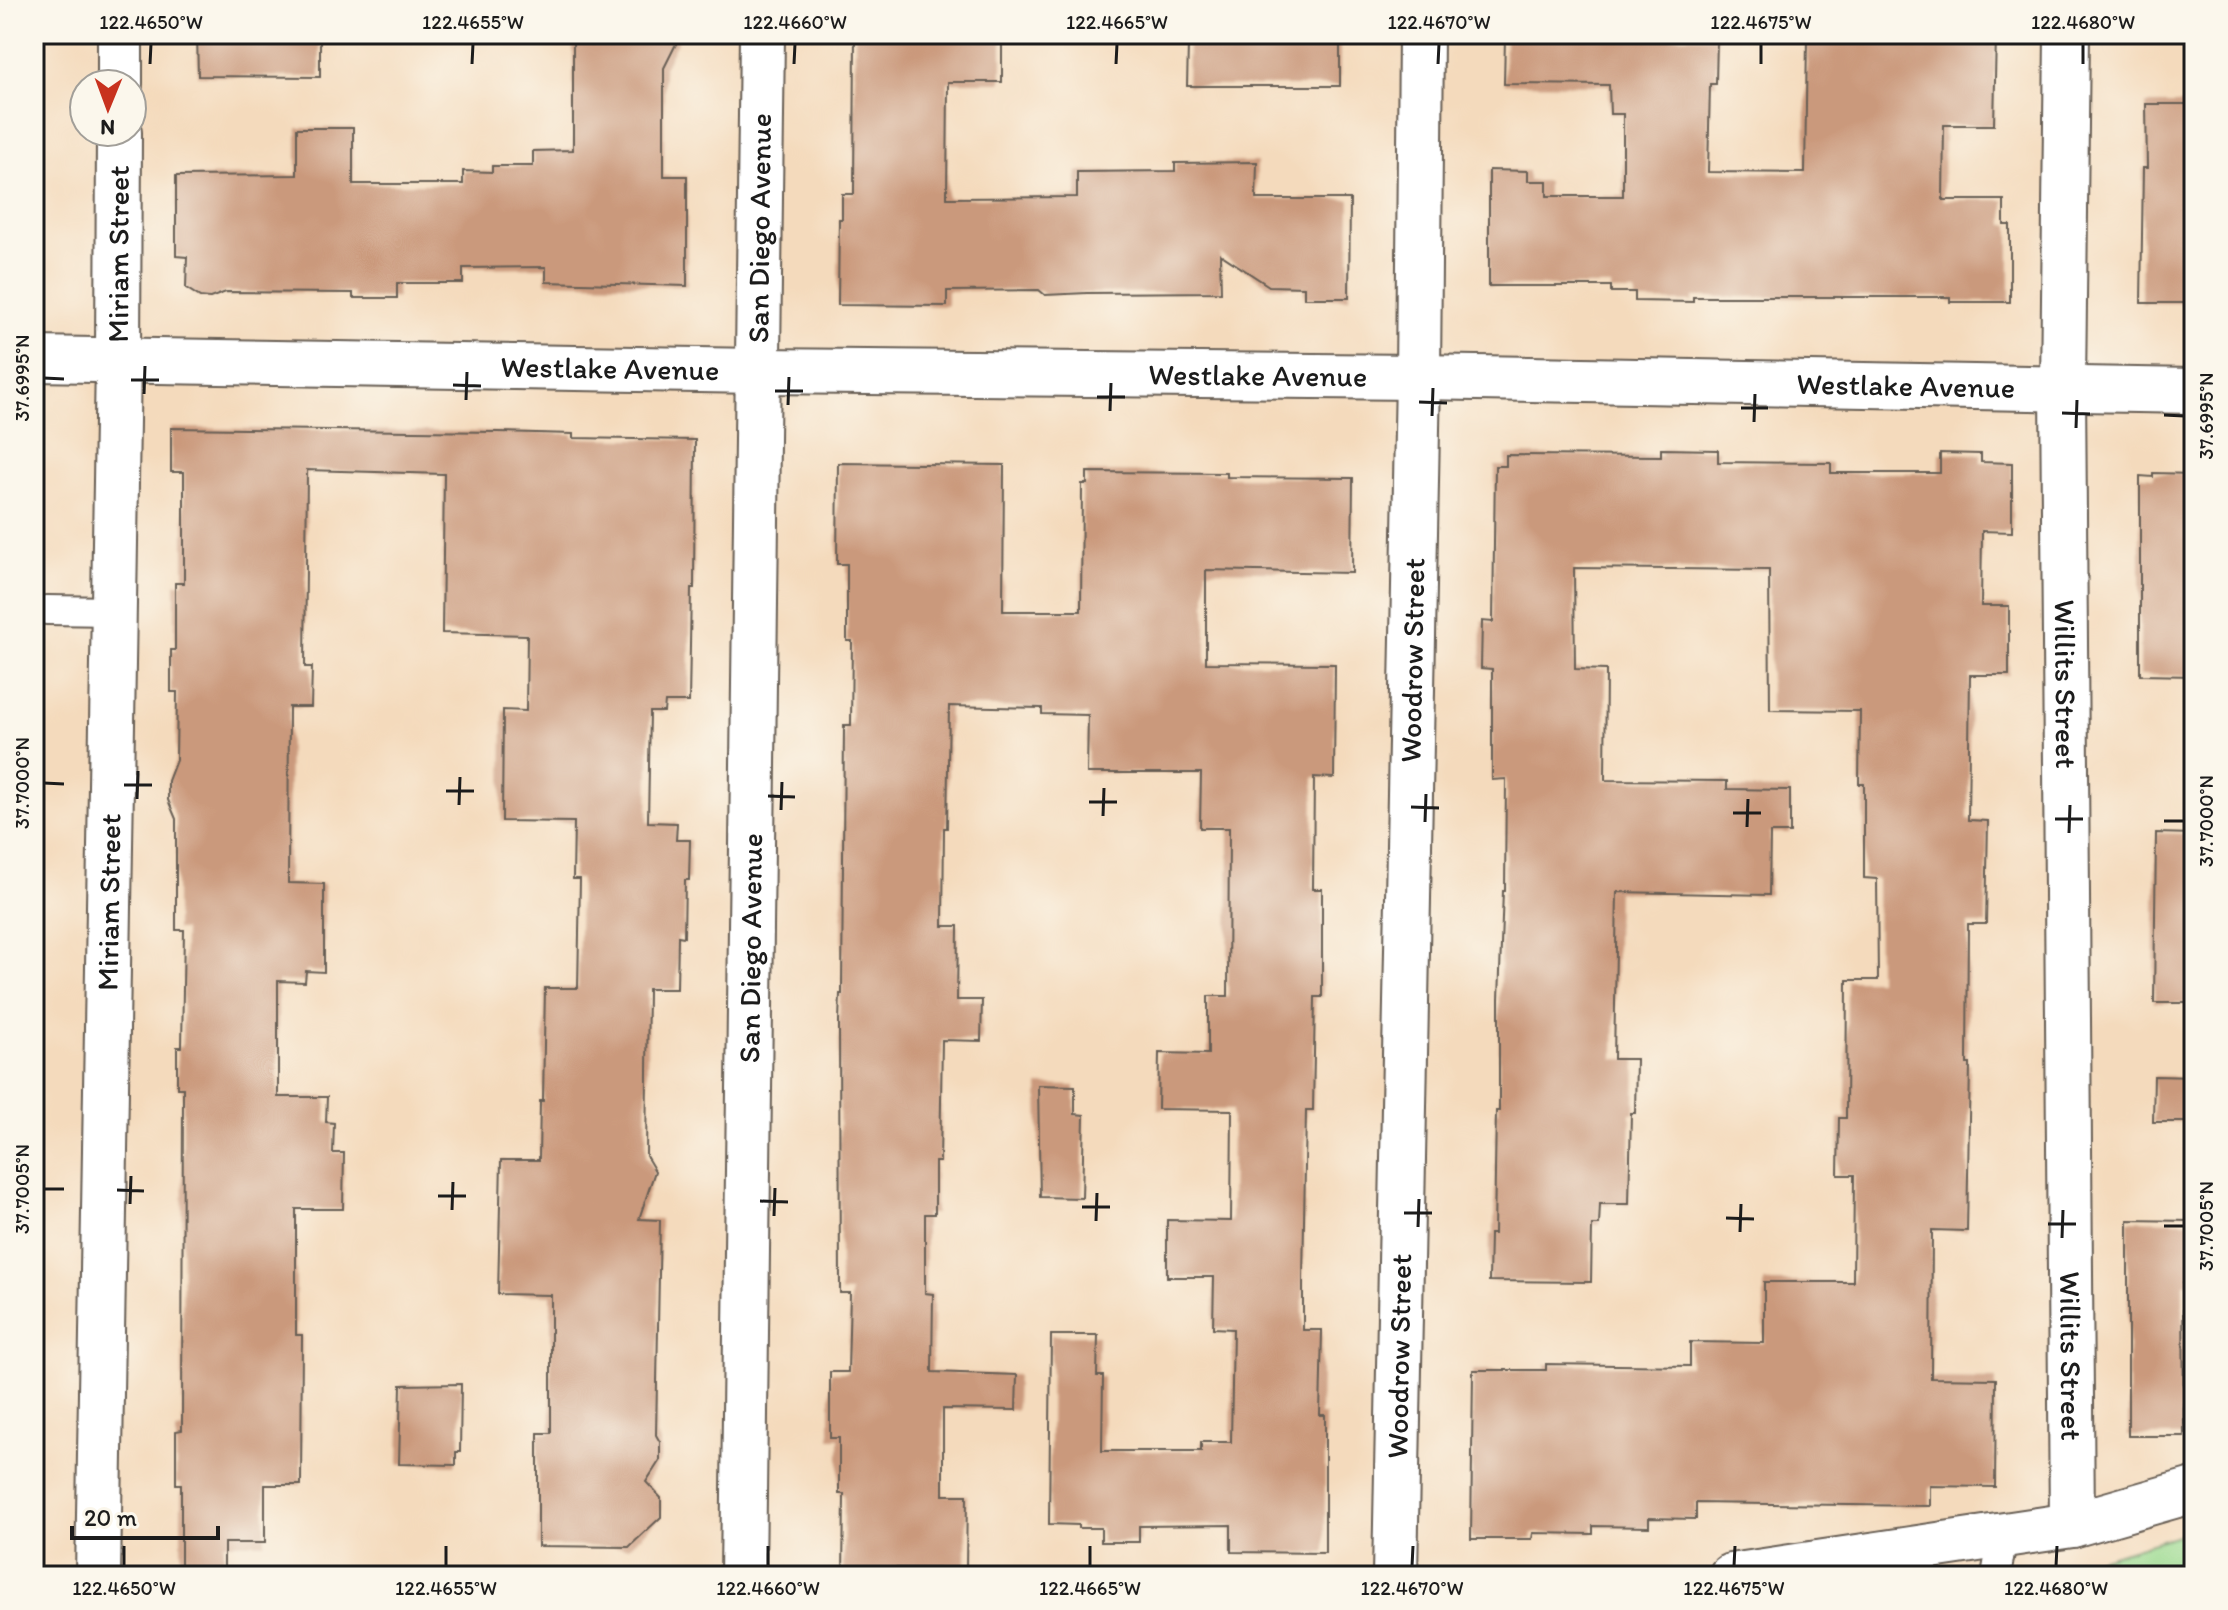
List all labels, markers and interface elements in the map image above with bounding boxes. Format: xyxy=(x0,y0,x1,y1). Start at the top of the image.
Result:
text: 122.4650°W xyxy=(99,10,203,34)
text: 122.4655°W xyxy=(422,10,524,34)
text: 122.4660°W xyxy=(743,10,847,34)
text: 122.4665°W xyxy=(1066,10,1168,34)
text: 122.4670°W xyxy=(1387,10,1491,34)
text: 122.4675°W xyxy=(1710,10,1812,34)
text: 122.4680°W xyxy=(2031,10,2135,34)
north arrow xyxy=(68,68,148,148)
street label: San Diego Avenue xyxy=(739,113,779,343)
text: N xyxy=(100,114,115,141)
street label: Miriam Street xyxy=(99,165,137,343)
text: 37.6995°N xyxy=(10,334,34,422)
street label: Westlake Avenue xyxy=(500,348,720,388)
street label: Westlake Avenue xyxy=(1148,356,1367,395)
street label: Westlake Avenue xyxy=(1796,365,2016,406)
text: 37.6995°N xyxy=(2194,372,2218,460)
street label: Woodrow Street xyxy=(1392,557,1433,763)
street label: Willits Street xyxy=(2047,599,2085,769)
text: 37.7000°N xyxy=(10,737,34,829)
text: 37.7000°N xyxy=(2194,775,2218,867)
street label: Miriam Street xyxy=(89,813,129,991)
street label: San Diego Avenue xyxy=(730,833,770,1063)
text: 37.7005°N xyxy=(10,1144,34,1234)
text: 37.7005°N xyxy=(2194,1181,2218,1271)
street label: Woodrow Street xyxy=(1378,1253,1419,1459)
street label: Willits Street xyxy=(2052,1271,2090,1441)
scale bar xyxy=(72,1490,218,1540)
text: 20 m xyxy=(84,1503,137,1532)
text: 122.4650°W xyxy=(72,1576,176,1600)
text: 122.4655°W xyxy=(395,1576,497,1600)
text: 122.4660°W xyxy=(716,1576,820,1600)
text: 122.4665°W xyxy=(1039,1576,1141,1600)
text: 122.4670°W xyxy=(1360,1576,1464,1600)
text: 122.4675°W xyxy=(1683,1576,1785,1600)
text: 122.4680°W xyxy=(2004,1576,2108,1600)

